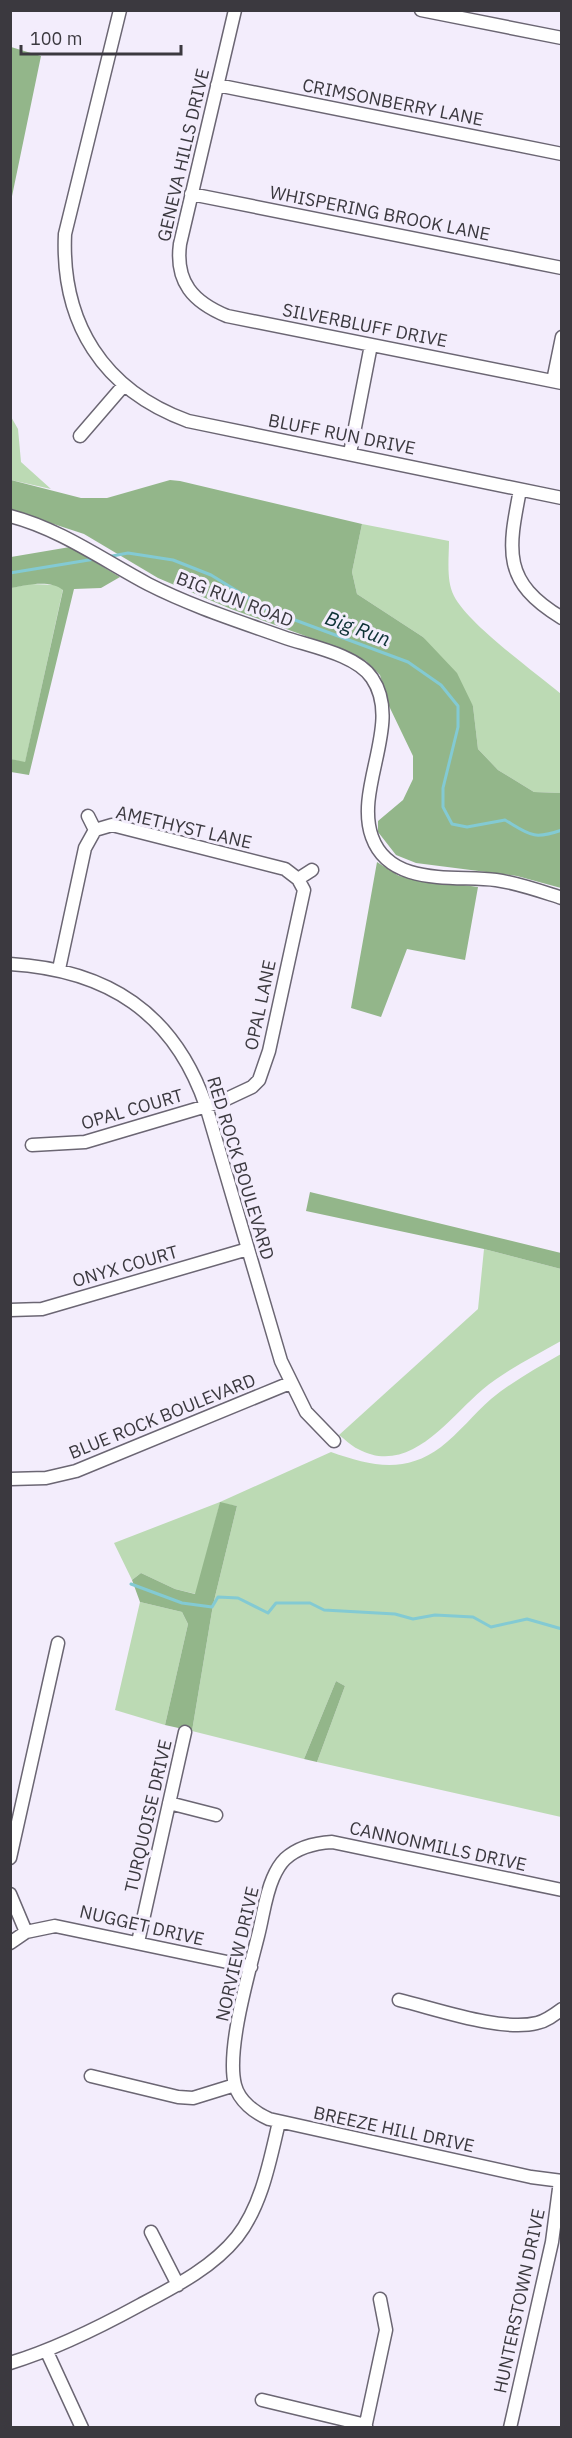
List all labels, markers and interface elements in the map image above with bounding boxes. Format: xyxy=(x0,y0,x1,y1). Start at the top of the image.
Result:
scale bar xyxy=(21,18,182,56)
text: 100 m xyxy=(30,27,82,50)
street label: GENEVA HILLS DRIVE xyxy=(152,66,214,244)
street label: CRIMSONBERRY LANE xyxy=(300,73,486,131)
street label: WHISPERING BROOK LANE xyxy=(268,180,492,246)
street label: SILVERBLUFF DRIVE xyxy=(281,298,449,352)
street label: BLUFF RUN DRIVE xyxy=(266,408,418,460)
street label: BIG RUN ROAD xyxy=(173,566,297,632)
water label: Big Run xyxy=(322,604,394,652)
street label: AMETHYST LANE xyxy=(114,800,254,854)
street label: OPAL LANE xyxy=(239,958,281,1052)
street label: RED ROCK BOULEVARD xyxy=(202,1073,280,1263)
street label: OPAL COURT xyxy=(78,1083,186,1135)
street label: ONYX COURT xyxy=(70,1240,180,1292)
street label: BLUE ROCK BOULEVARD xyxy=(65,1368,259,1464)
street label: TURQUOISE DRIVE xyxy=(119,1737,177,1895)
street label: CANNONMILLS DRIVE xyxy=(347,1816,529,1876)
street label: NORVIEW DRIVE xyxy=(210,1884,264,2024)
street label: NUGGET DRIVE xyxy=(77,1899,207,1951)
street label: BREEZE HILL DRIVE xyxy=(311,2101,477,2157)
street label: HUNTERSTOWN DRIVE xyxy=(488,2207,550,2395)

